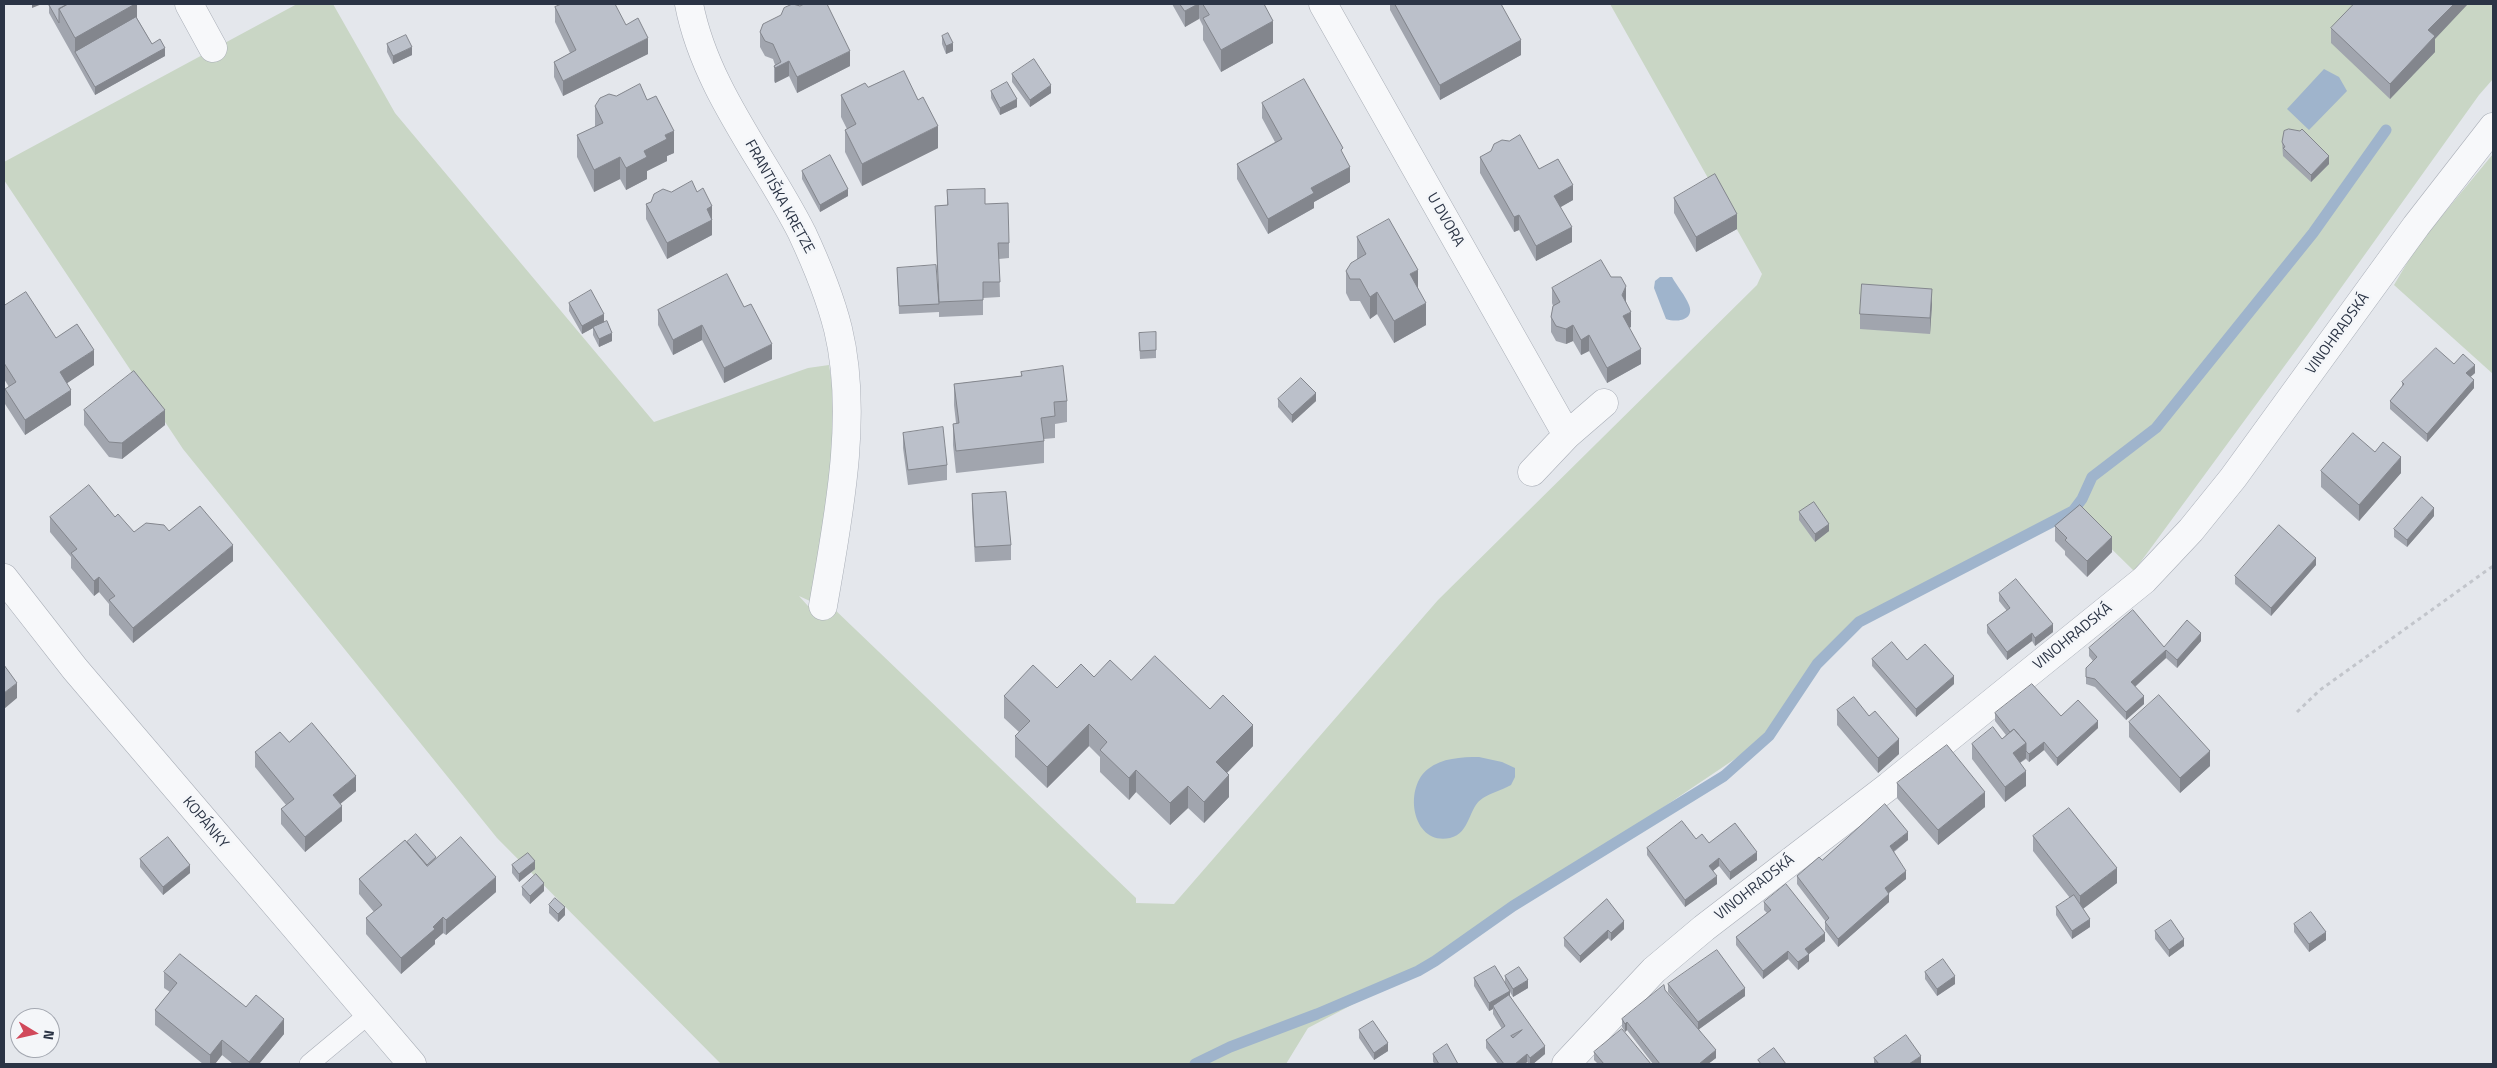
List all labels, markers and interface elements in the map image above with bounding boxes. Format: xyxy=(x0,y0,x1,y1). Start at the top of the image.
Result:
street label: FRANTIŠKA KRETZE xyxy=(740,137,818,257)
street label: U DVORA xyxy=(1422,190,1468,250)
street label: VINOHRADSKÁ xyxy=(2303,290,2373,378)
street label: VINOHRADSKÁ xyxy=(2030,600,2116,674)
street label: KOPÁNKY xyxy=(178,793,232,853)
street label: VINOHRADSKÁ xyxy=(1712,851,1798,925)
north arrow xyxy=(10,1008,60,1058)
text: N xyxy=(38,1029,60,1042)

